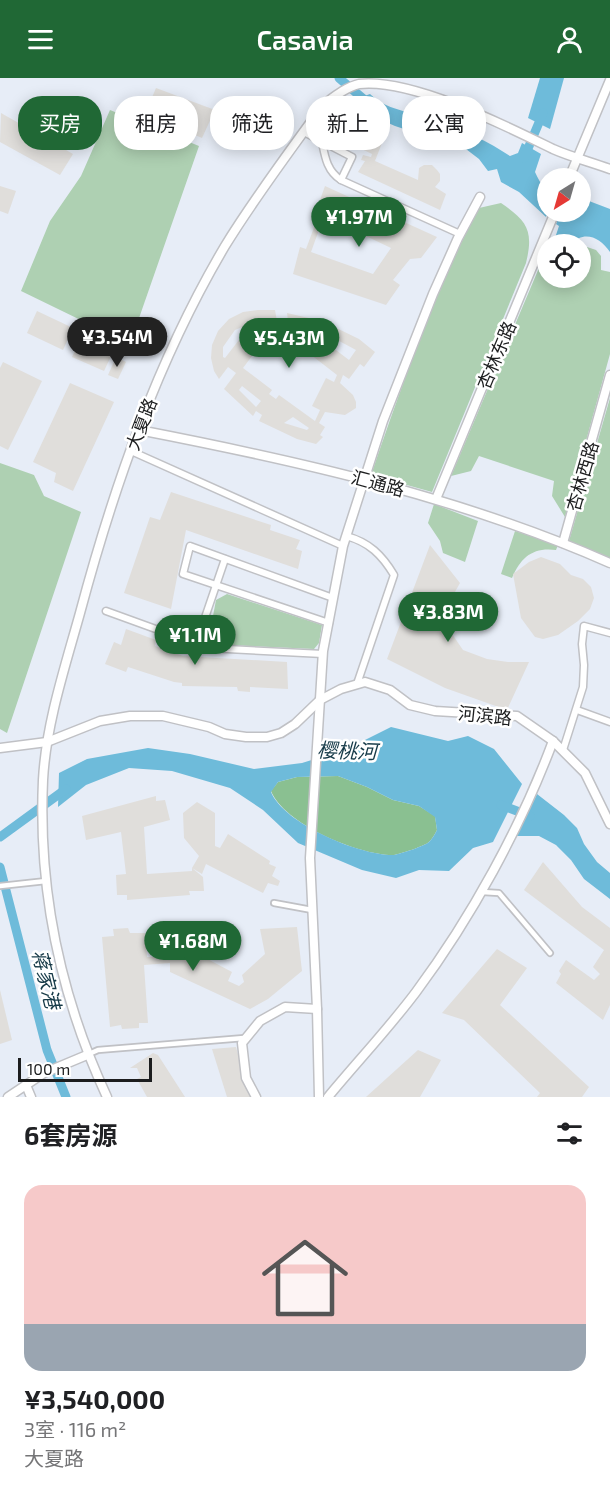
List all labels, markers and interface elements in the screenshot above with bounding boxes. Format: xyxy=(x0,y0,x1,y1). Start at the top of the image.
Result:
icon: menu xyxy=(24,23,57,56)
text: Casavia xyxy=(256,23,354,55)
icon: person xyxy=(553,23,586,56)
chip: 买房 xyxy=(18,96,102,150)
chip: 租房 xyxy=(114,96,198,150)
chip: 筛选 xyxy=(210,96,294,150)
chip: 新上 xyxy=(306,96,390,150)
chip: 公寓 xyxy=(402,96,486,150)
north arrow xyxy=(537,168,591,222)
map controls xyxy=(537,168,591,288)
pin: ¥1.97M xyxy=(310,197,408,248)
text: ¥1.97M xyxy=(325,204,393,228)
button: locate xyxy=(537,234,591,288)
pin: ¥3.54M xyxy=(68,317,166,368)
pin: ¥5.43M xyxy=(240,318,338,369)
street label: 杏林东路 xyxy=(472,318,520,392)
text: ¥3.54M xyxy=(81,324,153,348)
text: ¥5.43M xyxy=(253,325,325,349)
street label: 大夏路 xyxy=(121,395,161,453)
street label: 杏林西路 xyxy=(562,438,602,514)
street label: 汇通路 xyxy=(349,465,407,501)
pin: ¥3.83M xyxy=(399,592,497,643)
text: ¥3.83M xyxy=(412,599,484,623)
pin: ¥1.1M xyxy=(153,615,237,666)
text: ¥1.1M xyxy=(169,622,221,646)
street label: 河滨路 xyxy=(457,701,513,729)
water label: 樱桃河 xyxy=(317,737,381,763)
pin: ¥1.68M xyxy=(144,921,242,972)
text: ¥1.68M xyxy=(158,928,228,952)
water label: 蒋家港 xyxy=(28,947,67,1014)
scale bar xyxy=(18,1055,152,1082)
text: 100 m xyxy=(27,1059,70,1078)
icon: filters xyxy=(553,1117,586,1150)
text: 6套房源 xyxy=(24,1119,117,1150)
icon: home xyxy=(251,1224,359,1332)
text: ¥3,540,000 xyxy=(24,1383,165,1414)
text: 3室 · 116 m² xyxy=(24,1417,126,1441)
text: 大夏路 xyxy=(24,1446,84,1470)

